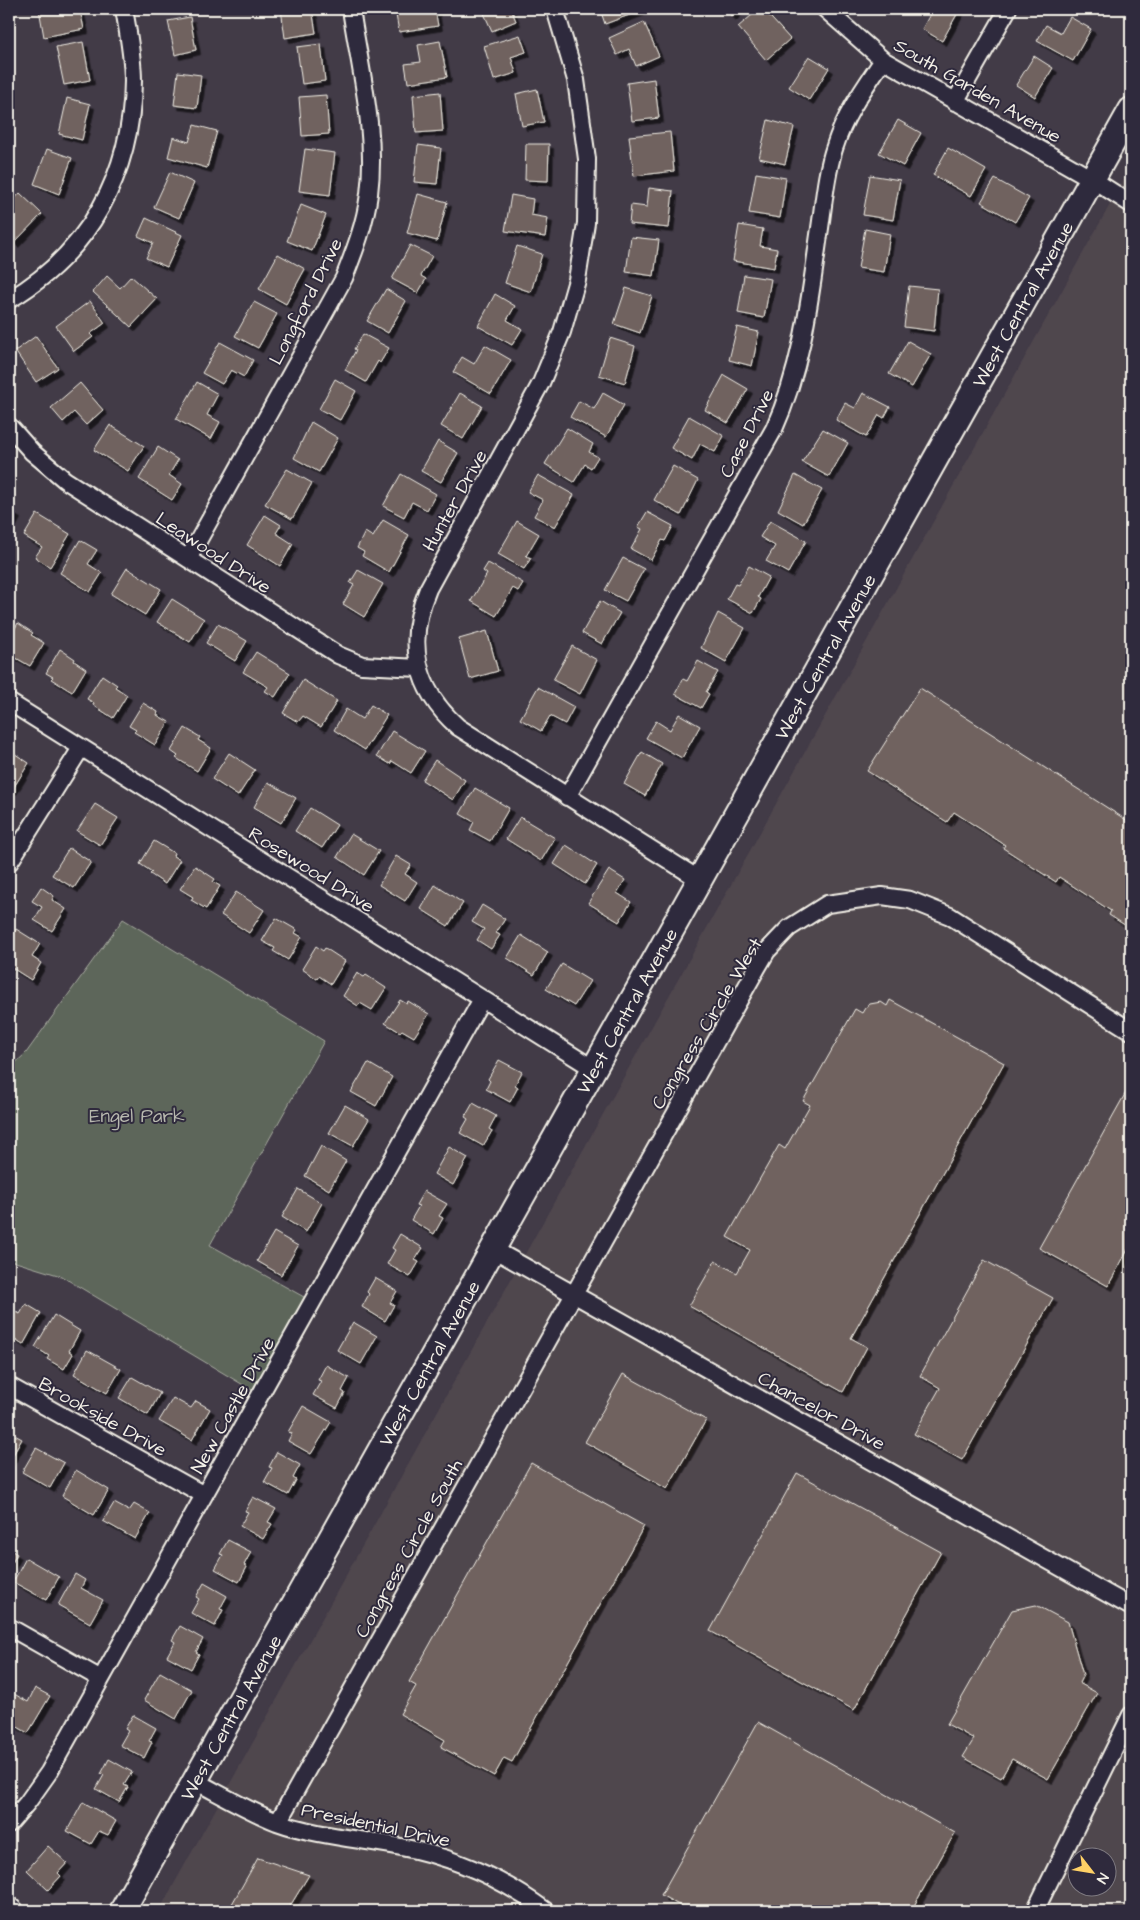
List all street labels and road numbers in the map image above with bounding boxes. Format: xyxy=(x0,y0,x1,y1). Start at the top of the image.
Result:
street label: South Garden Avenue xyxy=(888,32,1066,150)
street label: West Central Avenue xyxy=(966,217,1081,393)
street label: Longford Drive xyxy=(263,234,351,370)
street label: Case Drive xyxy=(713,385,781,483)
street label: Hunter Drive xyxy=(416,445,494,556)
street label: Leawood Drive xyxy=(150,506,276,601)
street label: West Central Avenue xyxy=(769,569,883,745)
street label: Rosewood Drive xyxy=(243,821,379,920)
street label: West Central Avenue xyxy=(570,923,685,1099)
street label: Congress Circle West xyxy=(645,933,770,1115)
street label: West Central Avenue xyxy=(373,1276,488,1452)
street label: New Castle Drive xyxy=(185,1333,282,1479)
street label: Chancelor Drive xyxy=(753,1365,890,1458)
street label: Brookside Drive xyxy=(33,1371,171,1464)
street label: Congress Circle South xyxy=(349,1454,471,1643)
street label: West Central Avenue xyxy=(174,1630,289,1806)
street label: Presidential Drive xyxy=(299,1797,453,1854)

